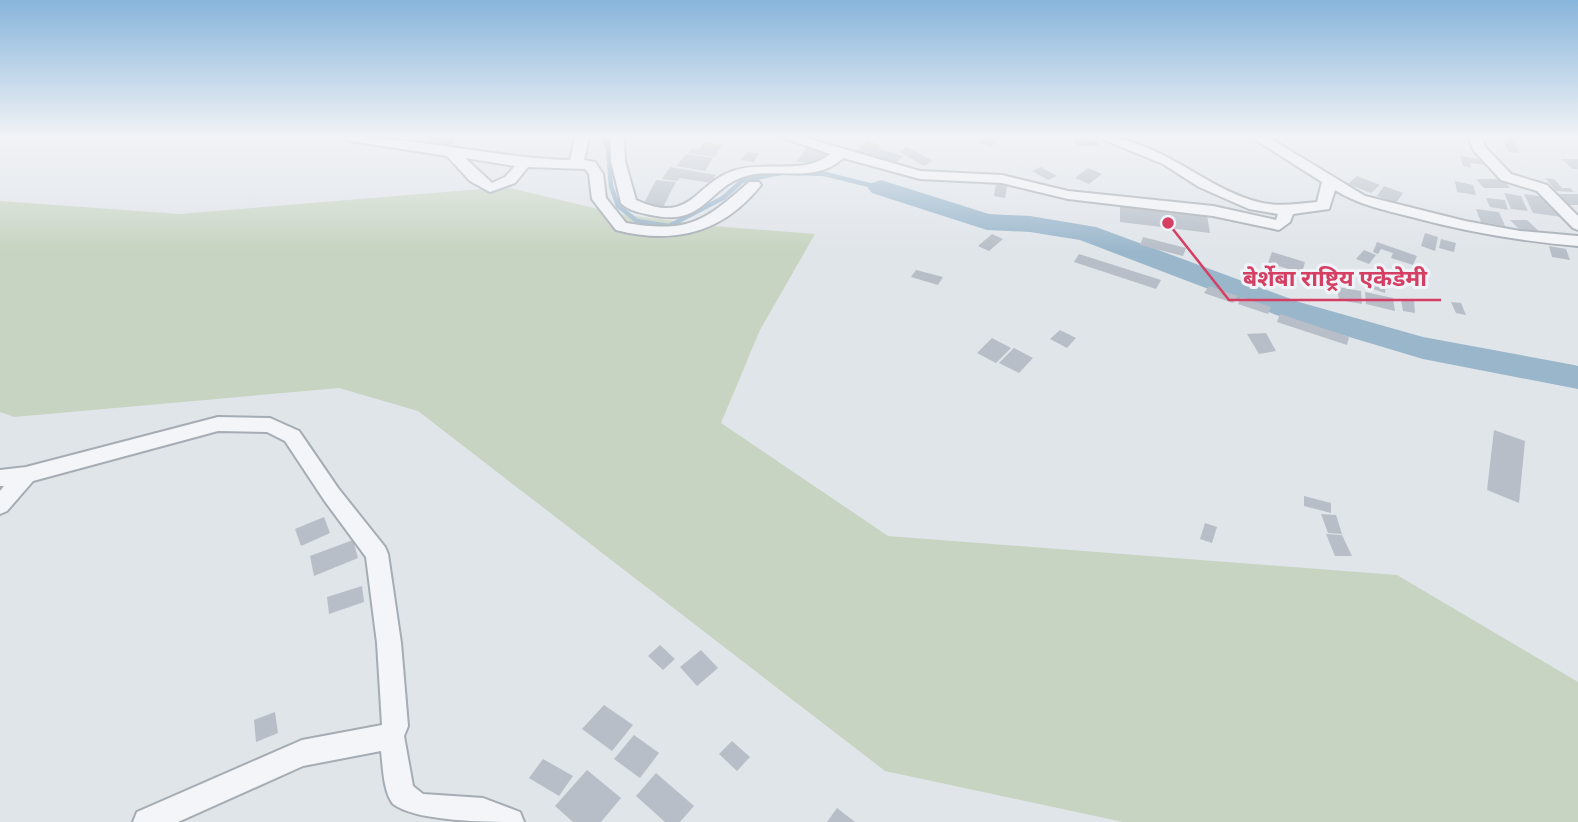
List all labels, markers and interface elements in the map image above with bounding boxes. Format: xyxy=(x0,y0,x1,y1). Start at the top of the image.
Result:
callout: बेर्शेबा राष्ट्रिय एकेडेमी xyxy=(1229,256,1441,300)
text: बेर्शेबा राष्ट्रिय एकेडेमी xyxy=(1243,264,1428,292)

